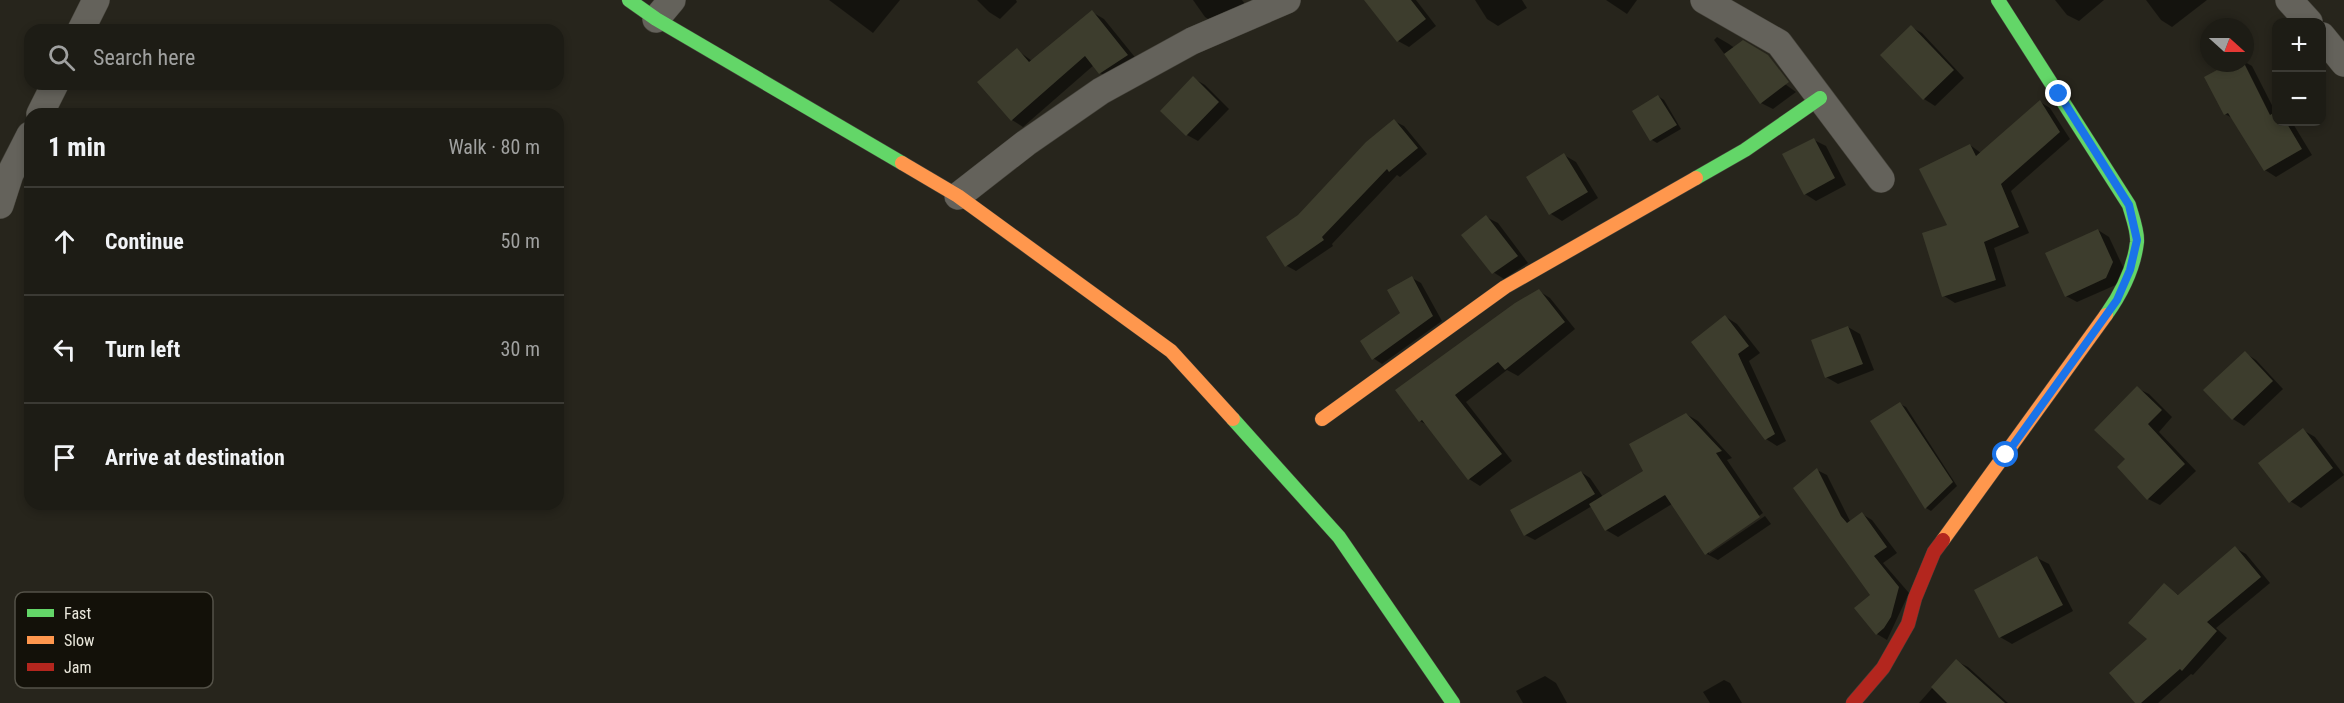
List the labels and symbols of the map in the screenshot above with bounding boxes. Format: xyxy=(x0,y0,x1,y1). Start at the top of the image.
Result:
north arrow xyxy=(2200,18,2254,72)
route end xyxy=(2045,80,2071,106)
route start xyxy=(1992,441,2018,467)
legend xyxy=(15,592,213,688)
text: Fast xyxy=(64,604,91,623)
text: Slow xyxy=(64,631,94,650)
text: Jam xyxy=(64,658,91,677)

